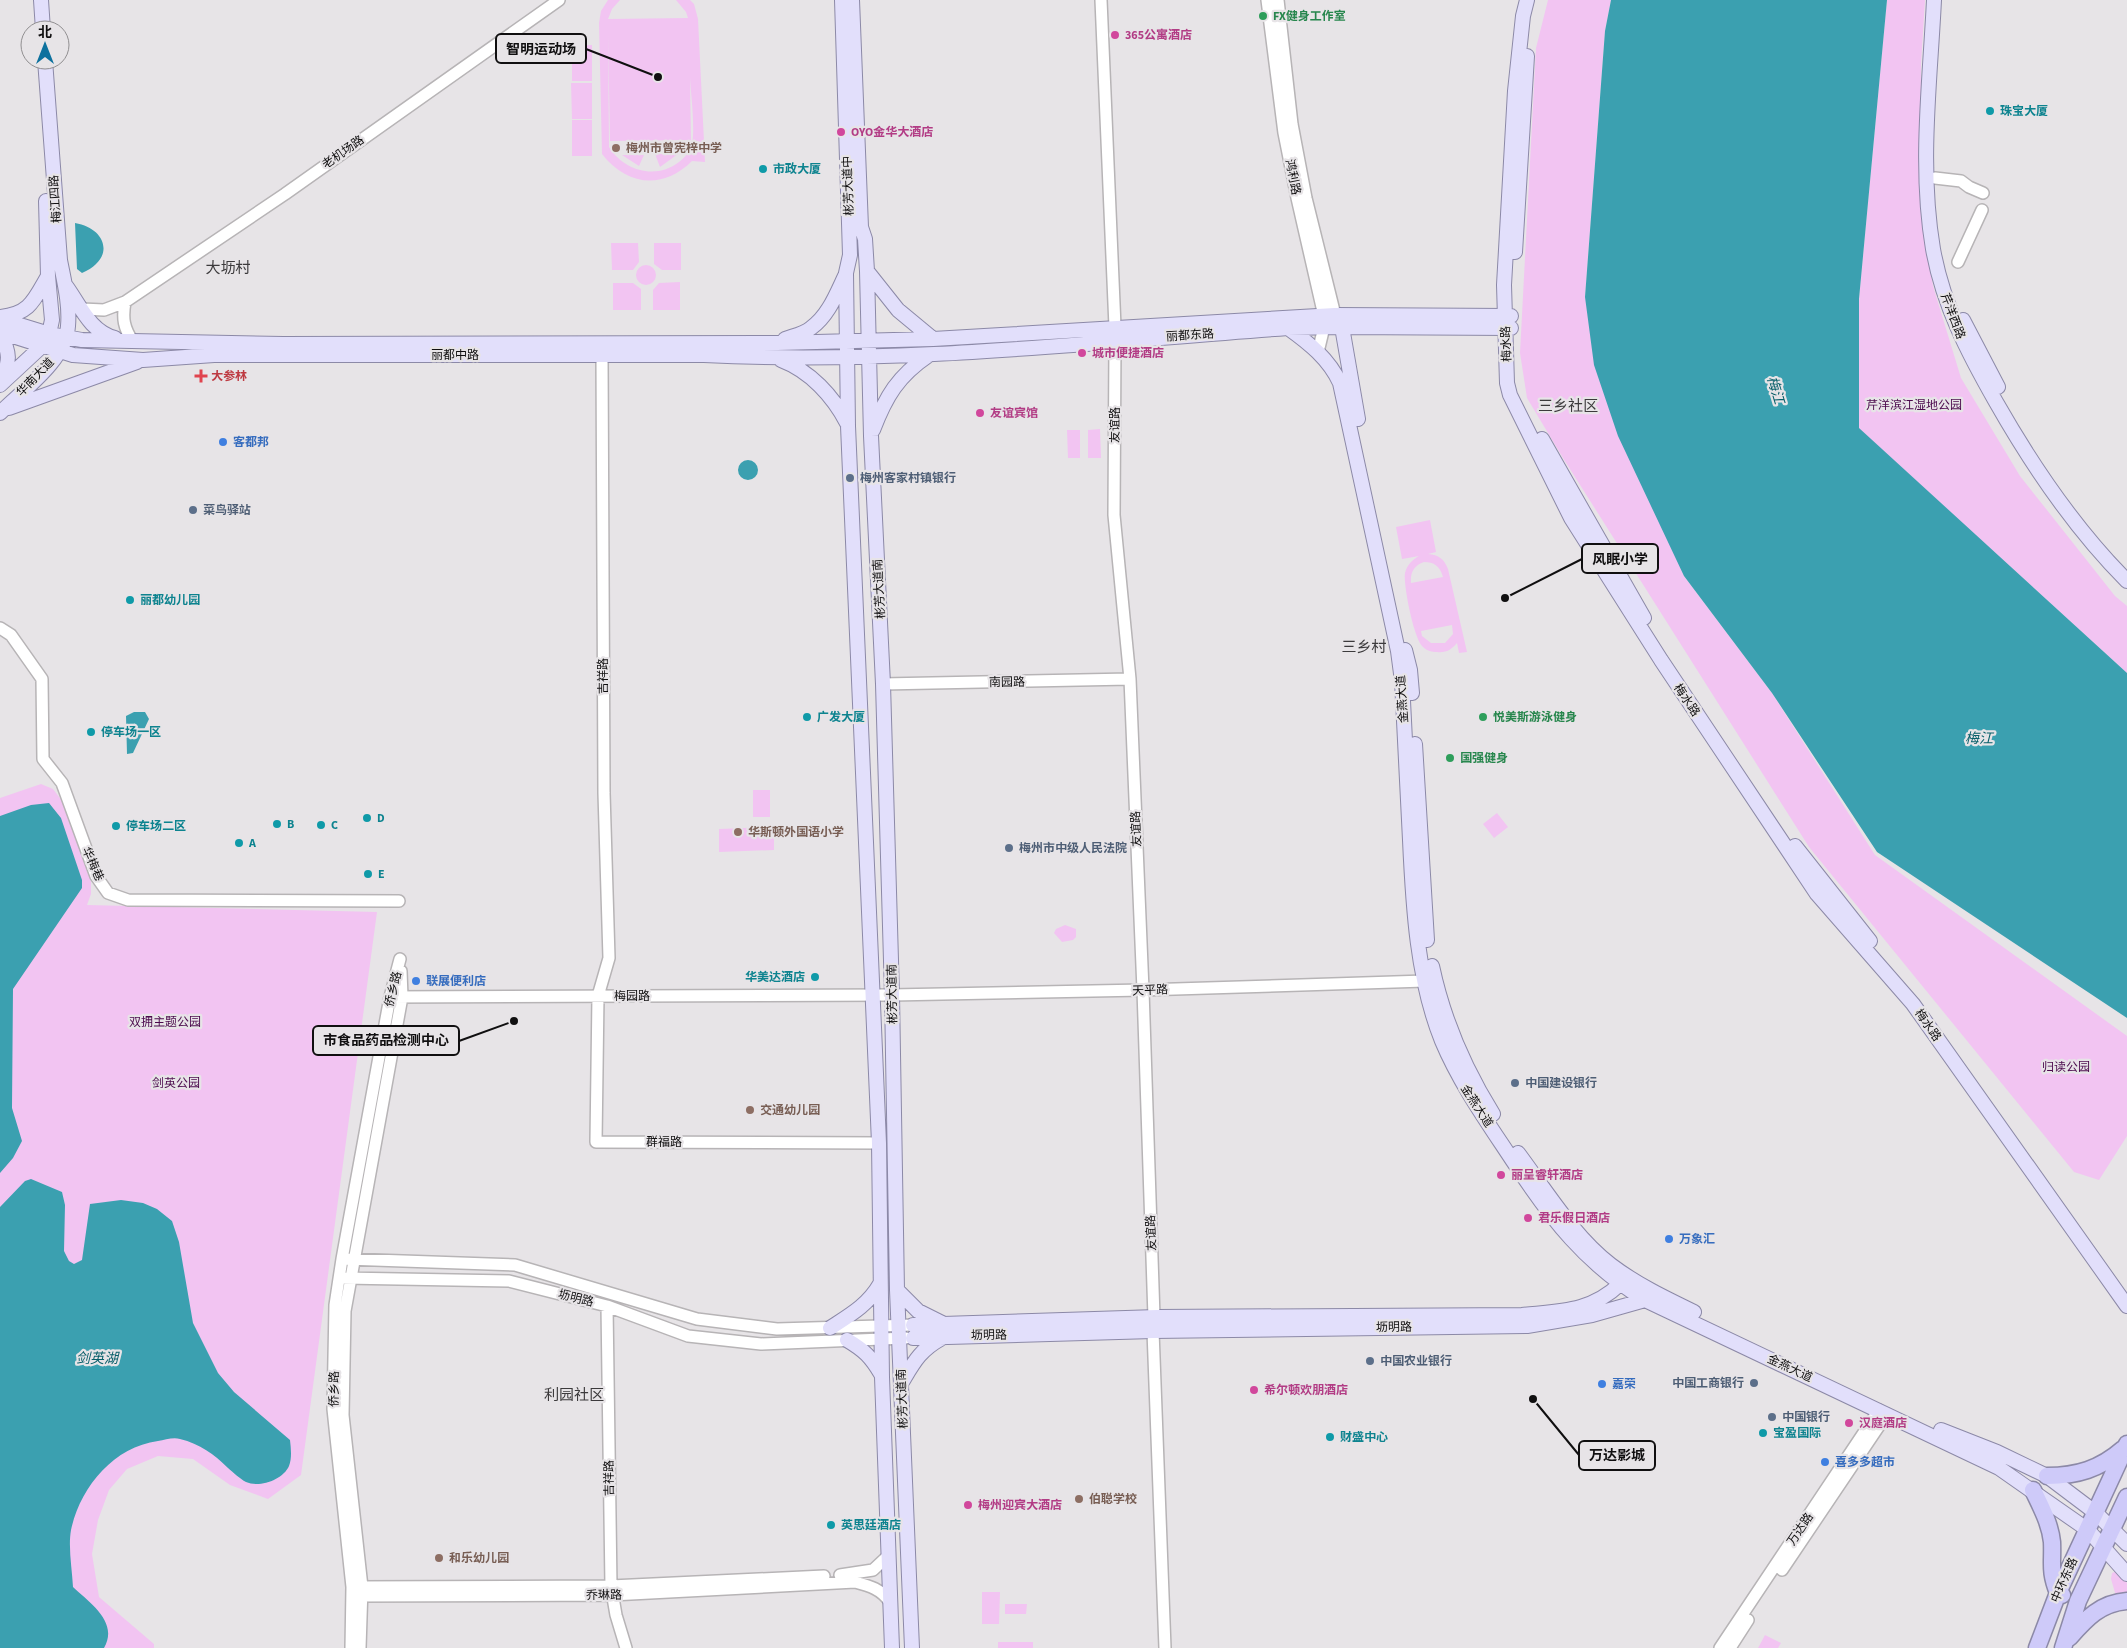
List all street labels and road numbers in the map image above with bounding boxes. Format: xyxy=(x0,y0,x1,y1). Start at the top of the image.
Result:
street label: 老机场路 xyxy=(319,132,368,173)
street label: 彬芳大道中 xyxy=(839,156,858,216)
street label: 鸿利路 xyxy=(1281,158,1304,196)
street label: 梅江四路 xyxy=(45,174,66,224)
street label: 芹洋西路 xyxy=(1936,291,1969,342)
street label: 丽都东路 xyxy=(1165,325,1215,346)
street label: 梅水路 xyxy=(1497,326,1516,362)
street label: 丽都中路 xyxy=(431,347,479,364)
street label: 华南大道 xyxy=(13,354,58,401)
street label: 友谊路 xyxy=(1107,407,1124,443)
street label: 彬芳大道南 xyxy=(869,559,890,619)
street label: 吉祥路 xyxy=(595,658,612,694)
street label: 南园路 xyxy=(989,674,1025,691)
street label: 金燕大道 xyxy=(1392,674,1413,724)
street label: 梅水路 xyxy=(1669,681,1704,720)
street label: 友谊路 xyxy=(1127,811,1146,847)
street label: 华梅巷 xyxy=(77,844,108,884)
street label: 彬芳大道南 xyxy=(883,964,902,1024)
street label: 侨乡路 xyxy=(381,970,406,1009)
street label: 天平路 xyxy=(1132,981,1168,1000)
street label: 梅园路 xyxy=(614,988,650,1005)
street label: 梅水路 xyxy=(1910,1006,1945,1045)
street label: 金燕大道 xyxy=(1456,1082,1497,1131)
street label: 群福路 xyxy=(646,1134,682,1151)
street label: 友谊路 xyxy=(1142,1215,1161,1251)
street label: 坜明路 xyxy=(556,1286,595,1311)
street label: 坜明路 xyxy=(1376,1319,1412,1336)
street label: 坜明路 xyxy=(971,1327,1007,1344)
street label: 金燕大道 xyxy=(1764,1351,1815,1386)
street label: 彬芳大道南 xyxy=(893,1369,912,1429)
street label: 侨乡路 xyxy=(326,1371,343,1407)
street label: 吉祥路 xyxy=(601,1460,618,1496)
street label: 万达路 xyxy=(1783,1510,1818,1549)
street label: 中环东路 xyxy=(2047,1555,2082,1606)
street label: 乔琳路 xyxy=(586,1587,622,1604)

